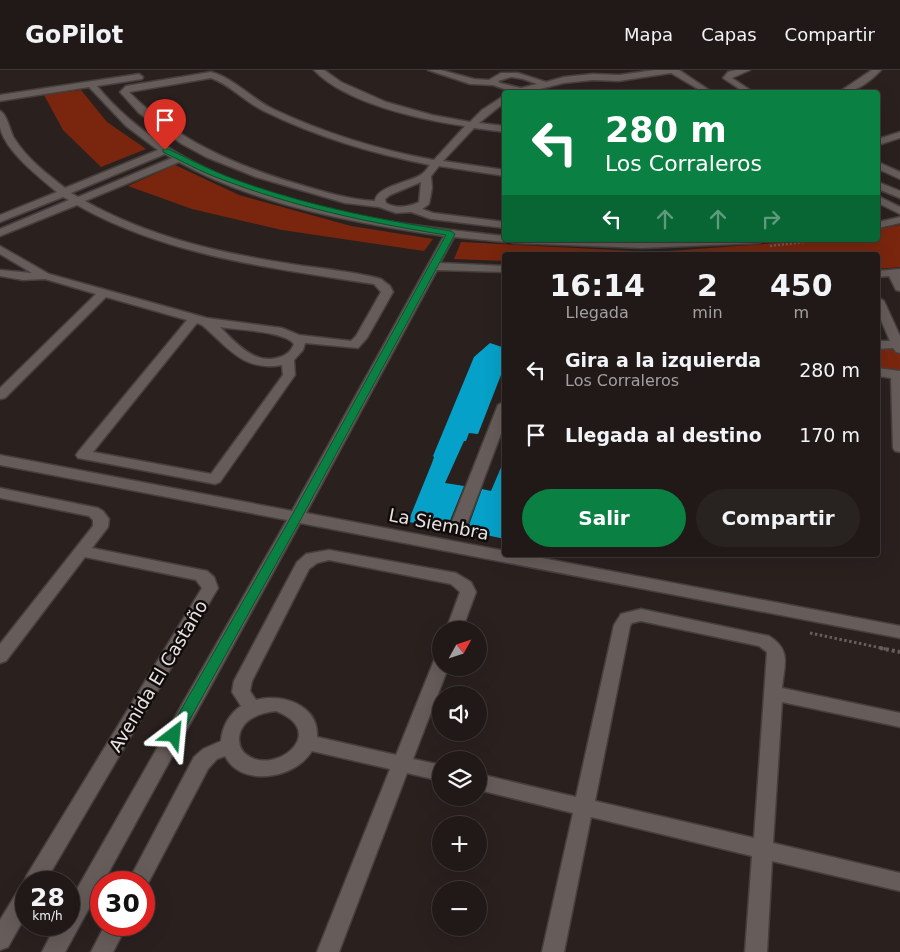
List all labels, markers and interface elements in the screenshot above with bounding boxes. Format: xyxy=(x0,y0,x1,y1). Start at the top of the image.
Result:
text: GoPilot xyxy=(25,21,123,49)
text: Mapa xyxy=(624,24,673,45)
text: Capas xyxy=(701,24,757,45)
text: Compartir xyxy=(785,24,875,45)
pin xyxy=(144,99,186,150)
icon: arrive xyxy=(151,106,179,134)
icon: left xyxy=(522,110,587,175)
text: 280 m xyxy=(605,110,727,150)
text: Los Corraleros xyxy=(605,151,762,176)
icon: left xyxy=(598,205,626,233)
icon: ahead xyxy=(651,205,679,233)
icon: ahead xyxy=(704,205,732,233)
icon: right xyxy=(757,205,785,233)
text: 16:14 xyxy=(549,268,645,303)
text: 2 xyxy=(697,268,718,303)
text: 450 xyxy=(770,268,833,303)
text: Llegada xyxy=(566,303,629,322)
text: min xyxy=(692,303,723,322)
text: m xyxy=(793,303,809,322)
text: Gira a la izquierda xyxy=(565,349,761,371)
icon: left xyxy=(522,356,550,384)
text: 280 m xyxy=(799,359,860,381)
text: Los Corraleros xyxy=(565,371,679,390)
icon: arrive xyxy=(522,421,550,449)
text: Llegada al destino xyxy=(565,424,762,446)
text: 170 m xyxy=(799,424,860,446)
button: Salir xyxy=(522,489,686,547)
button: Compartir xyxy=(696,489,860,547)
street label: La Siembra xyxy=(387,504,491,544)
street label: Avenida El Castaño xyxy=(104,596,212,756)
north arrow xyxy=(432,621,488,676)
map controls xyxy=(432,621,487,936)
button: sound xyxy=(432,686,487,741)
position arrow xyxy=(147,708,199,760)
button: layers xyxy=(432,751,487,806)
button: + xyxy=(432,816,487,871)
speed limit sign: 30 xyxy=(90,871,155,936)
button: − xyxy=(432,881,487,936)
text: 28 xyxy=(30,883,65,912)
text: km/h xyxy=(32,909,63,923)

